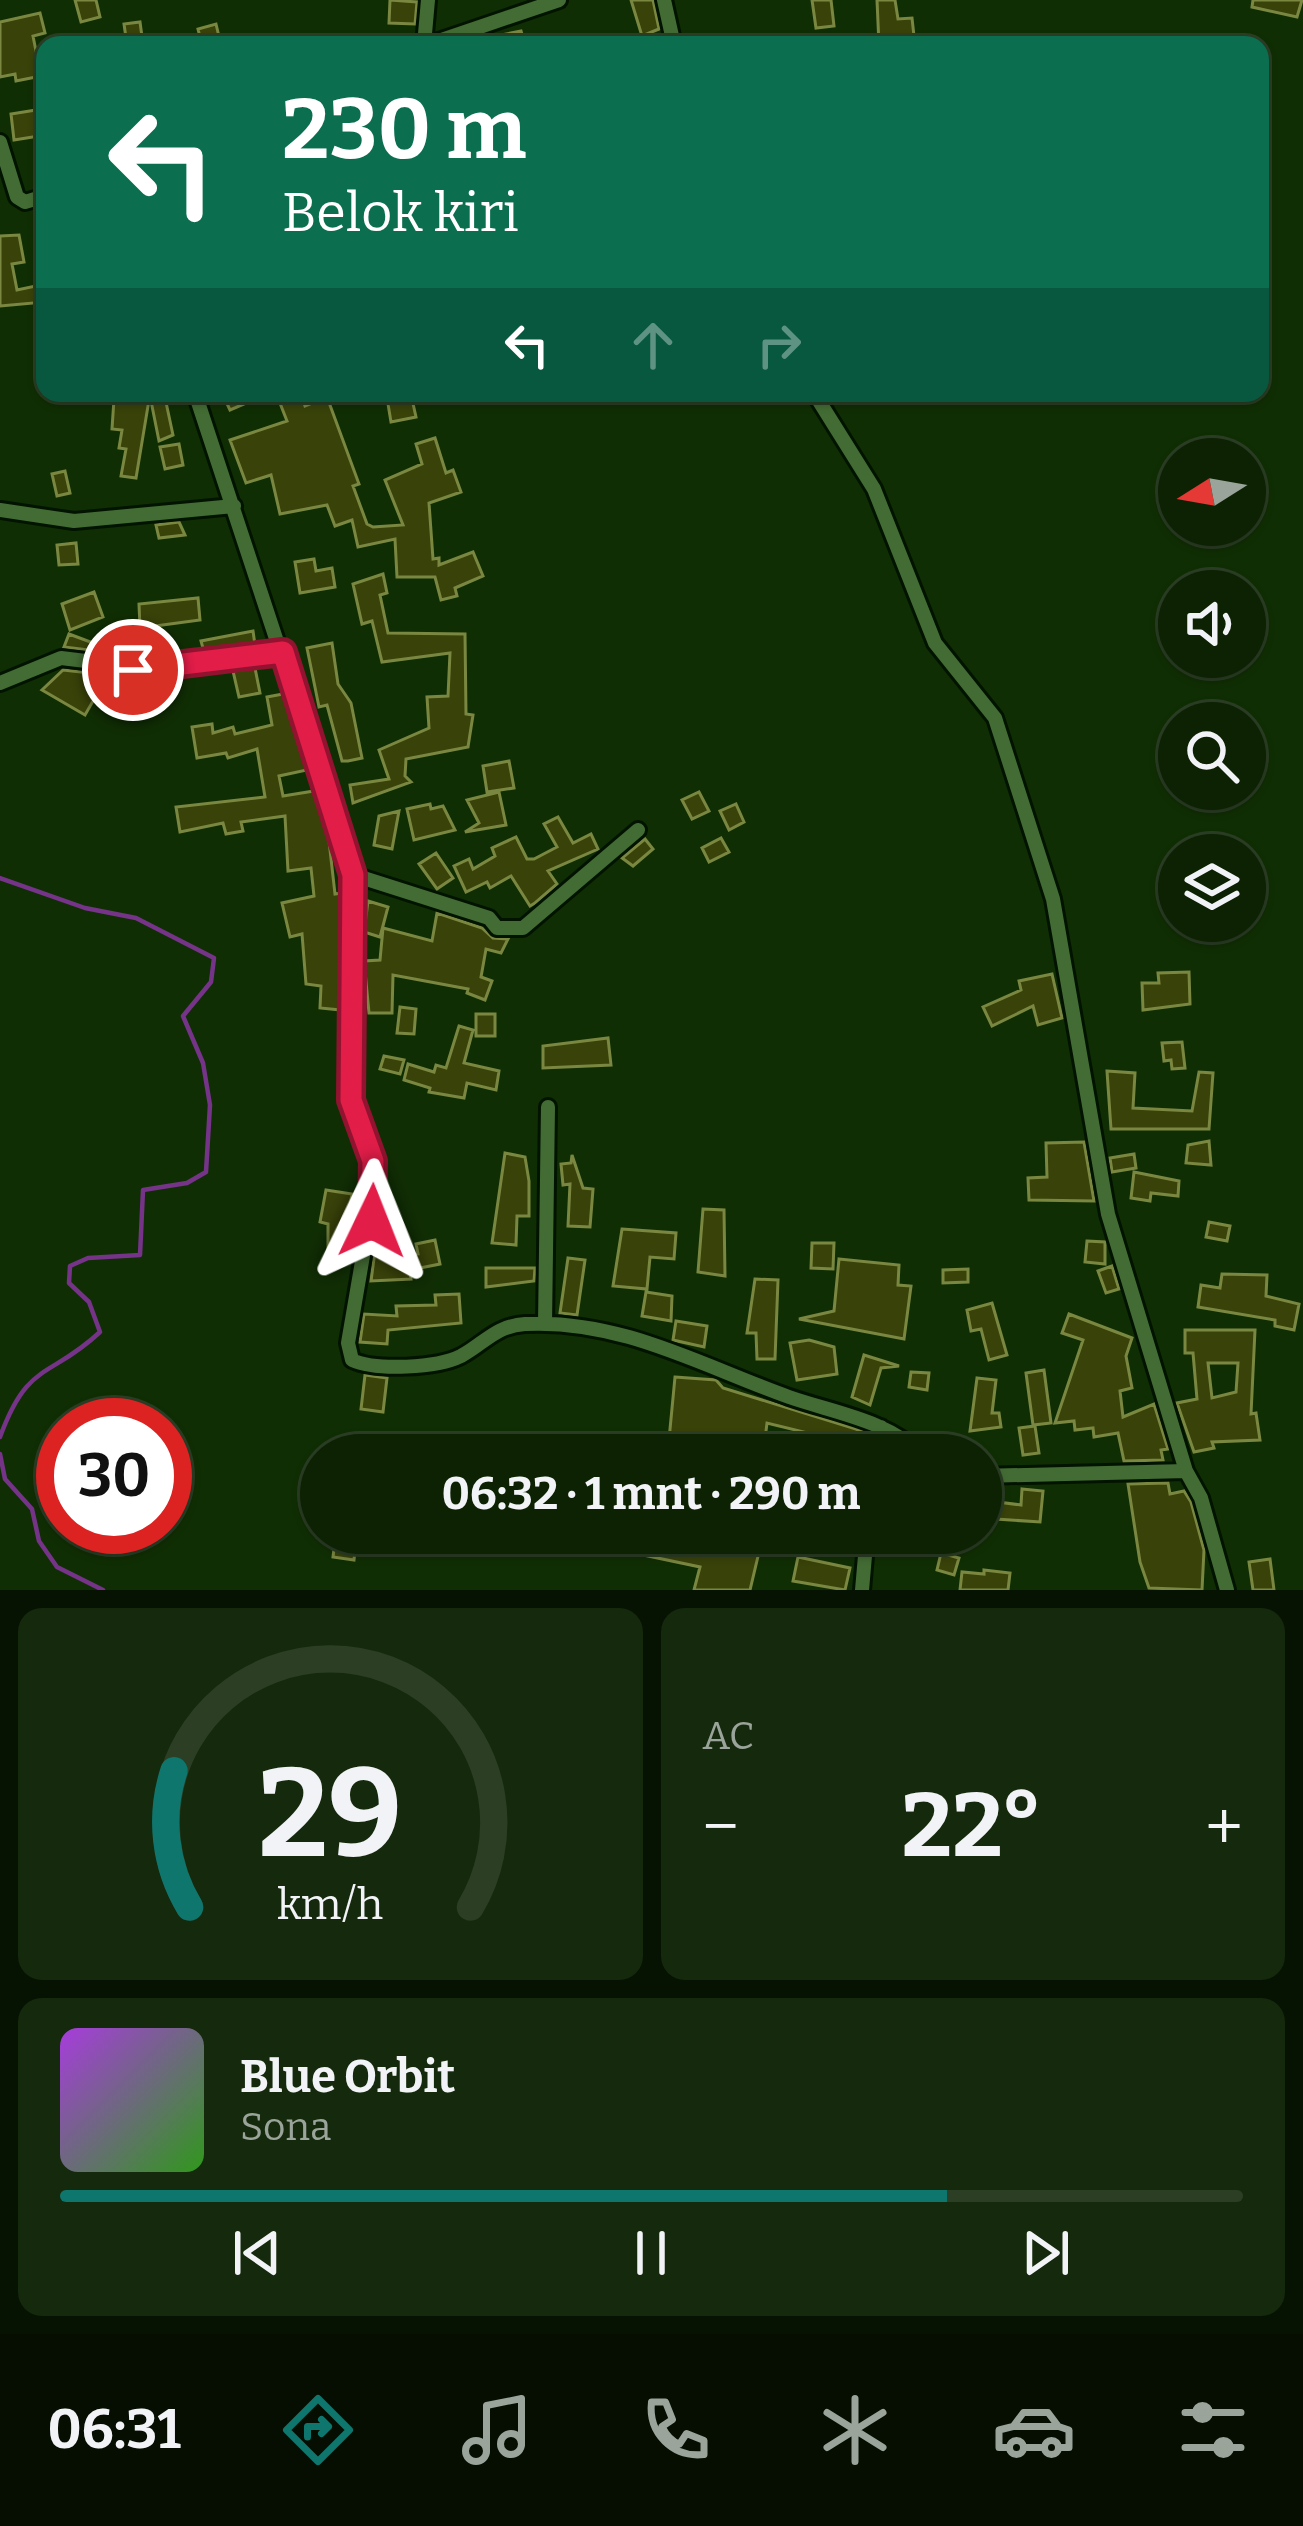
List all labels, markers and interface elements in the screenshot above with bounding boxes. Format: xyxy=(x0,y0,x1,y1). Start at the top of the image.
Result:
text: 230 m xyxy=(282,79,526,180)
icon: left xyxy=(84,84,240,240)
text: Belok kiri xyxy=(282,181,519,245)
icon: left xyxy=(494,312,560,378)
icon: ahead xyxy=(620,312,686,378)
icon: right xyxy=(746,312,812,378)
north arrow xyxy=(1158,438,1266,546)
map controls xyxy=(1158,438,1266,942)
button: sound xyxy=(1158,570,1266,678)
pin xyxy=(82,619,184,721)
icon: arrive xyxy=(100,637,166,703)
button: search xyxy=(1158,702,1266,810)
button: layers xyxy=(1158,834,1266,942)
position arrow xyxy=(309,1158,435,1284)
speed limit sign: 30 xyxy=(36,1398,192,1554)
text: 06:32 · 1 mnt · 290 m xyxy=(441,1467,861,1521)
text: AC xyxy=(703,1713,754,1759)
text: 29 xyxy=(258,1739,402,1889)
text: 22° xyxy=(902,1772,1043,1880)
text: − xyxy=(703,1787,739,1866)
text: + xyxy=(1205,1787,1243,1866)
text: km/h xyxy=(277,1879,383,1930)
text: Blue Orbit xyxy=(240,2050,455,2104)
text: Sona xyxy=(240,2104,331,2150)
icon: previous xyxy=(224,2220,290,2286)
icon: pause xyxy=(618,2220,684,2286)
icon: next xyxy=(1013,2220,1079,2286)
icon: directions xyxy=(276,2388,360,2472)
icon: music xyxy=(455,2388,539,2472)
icon: phone xyxy=(634,2388,718,2472)
icon: climate xyxy=(813,2388,897,2472)
icon: car xyxy=(992,2388,1076,2472)
icon: filters xyxy=(1171,2388,1255,2472)
text: 06:31 xyxy=(48,2398,181,2462)

